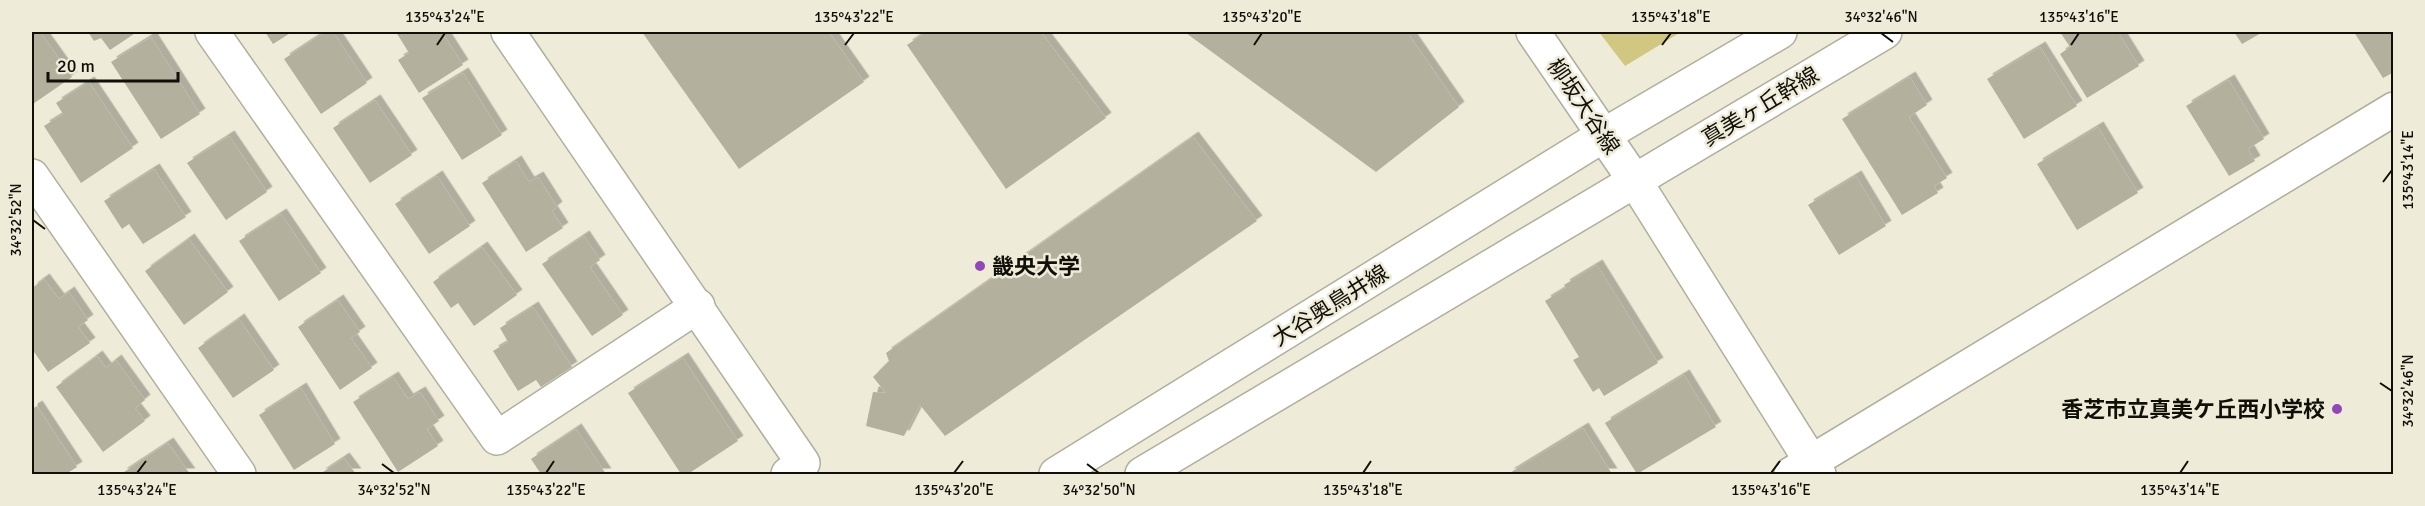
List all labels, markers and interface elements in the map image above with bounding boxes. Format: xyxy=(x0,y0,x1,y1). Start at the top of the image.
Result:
text: 135°43'24"E xyxy=(405,8,485,26)
text: 135°43'22"E xyxy=(814,8,894,26)
text: 135°43'20"E xyxy=(1222,8,1302,26)
text: 135°43'18"E xyxy=(1631,8,1711,26)
text: 34°32'46"N xyxy=(1844,8,1918,26)
text: 135°43'16"E xyxy=(2039,8,2119,26)
scale bar xyxy=(48,45,178,83)
street label: 柳坂大谷線 xyxy=(1542,53,1626,159)
text: 20 m xyxy=(57,55,95,77)
street label: 真美ヶ丘幹線 xyxy=(1697,61,1824,152)
text: 135°43'14"E xyxy=(2399,130,2417,210)
text: 34°32'52"N xyxy=(7,183,25,257)
place label: 畿央大学 xyxy=(992,253,1080,280)
marker: 畿央大学 xyxy=(973,259,987,273)
street label: 大谷奥鳥井線 xyxy=(1267,259,1393,352)
text: 34°32'46"N xyxy=(2399,354,2417,428)
place label: 香芝市立真美ケ丘西小学校 xyxy=(2061,396,2325,423)
marker: 香芝市立真美ケ丘西小学校 xyxy=(2330,402,2344,416)
text: 135°43'24"E xyxy=(97,481,177,499)
text: 34°32'52"N xyxy=(357,481,431,499)
text: 135°43'22"E xyxy=(506,481,586,499)
text: 135°43'20"E xyxy=(914,481,994,499)
text: 34°32'50"N xyxy=(1062,481,1136,499)
text: 135°43'18"E xyxy=(1323,481,1403,499)
text: 135°43'16"E xyxy=(1731,481,1811,499)
text: 135°43'14"E xyxy=(2140,481,2220,499)

